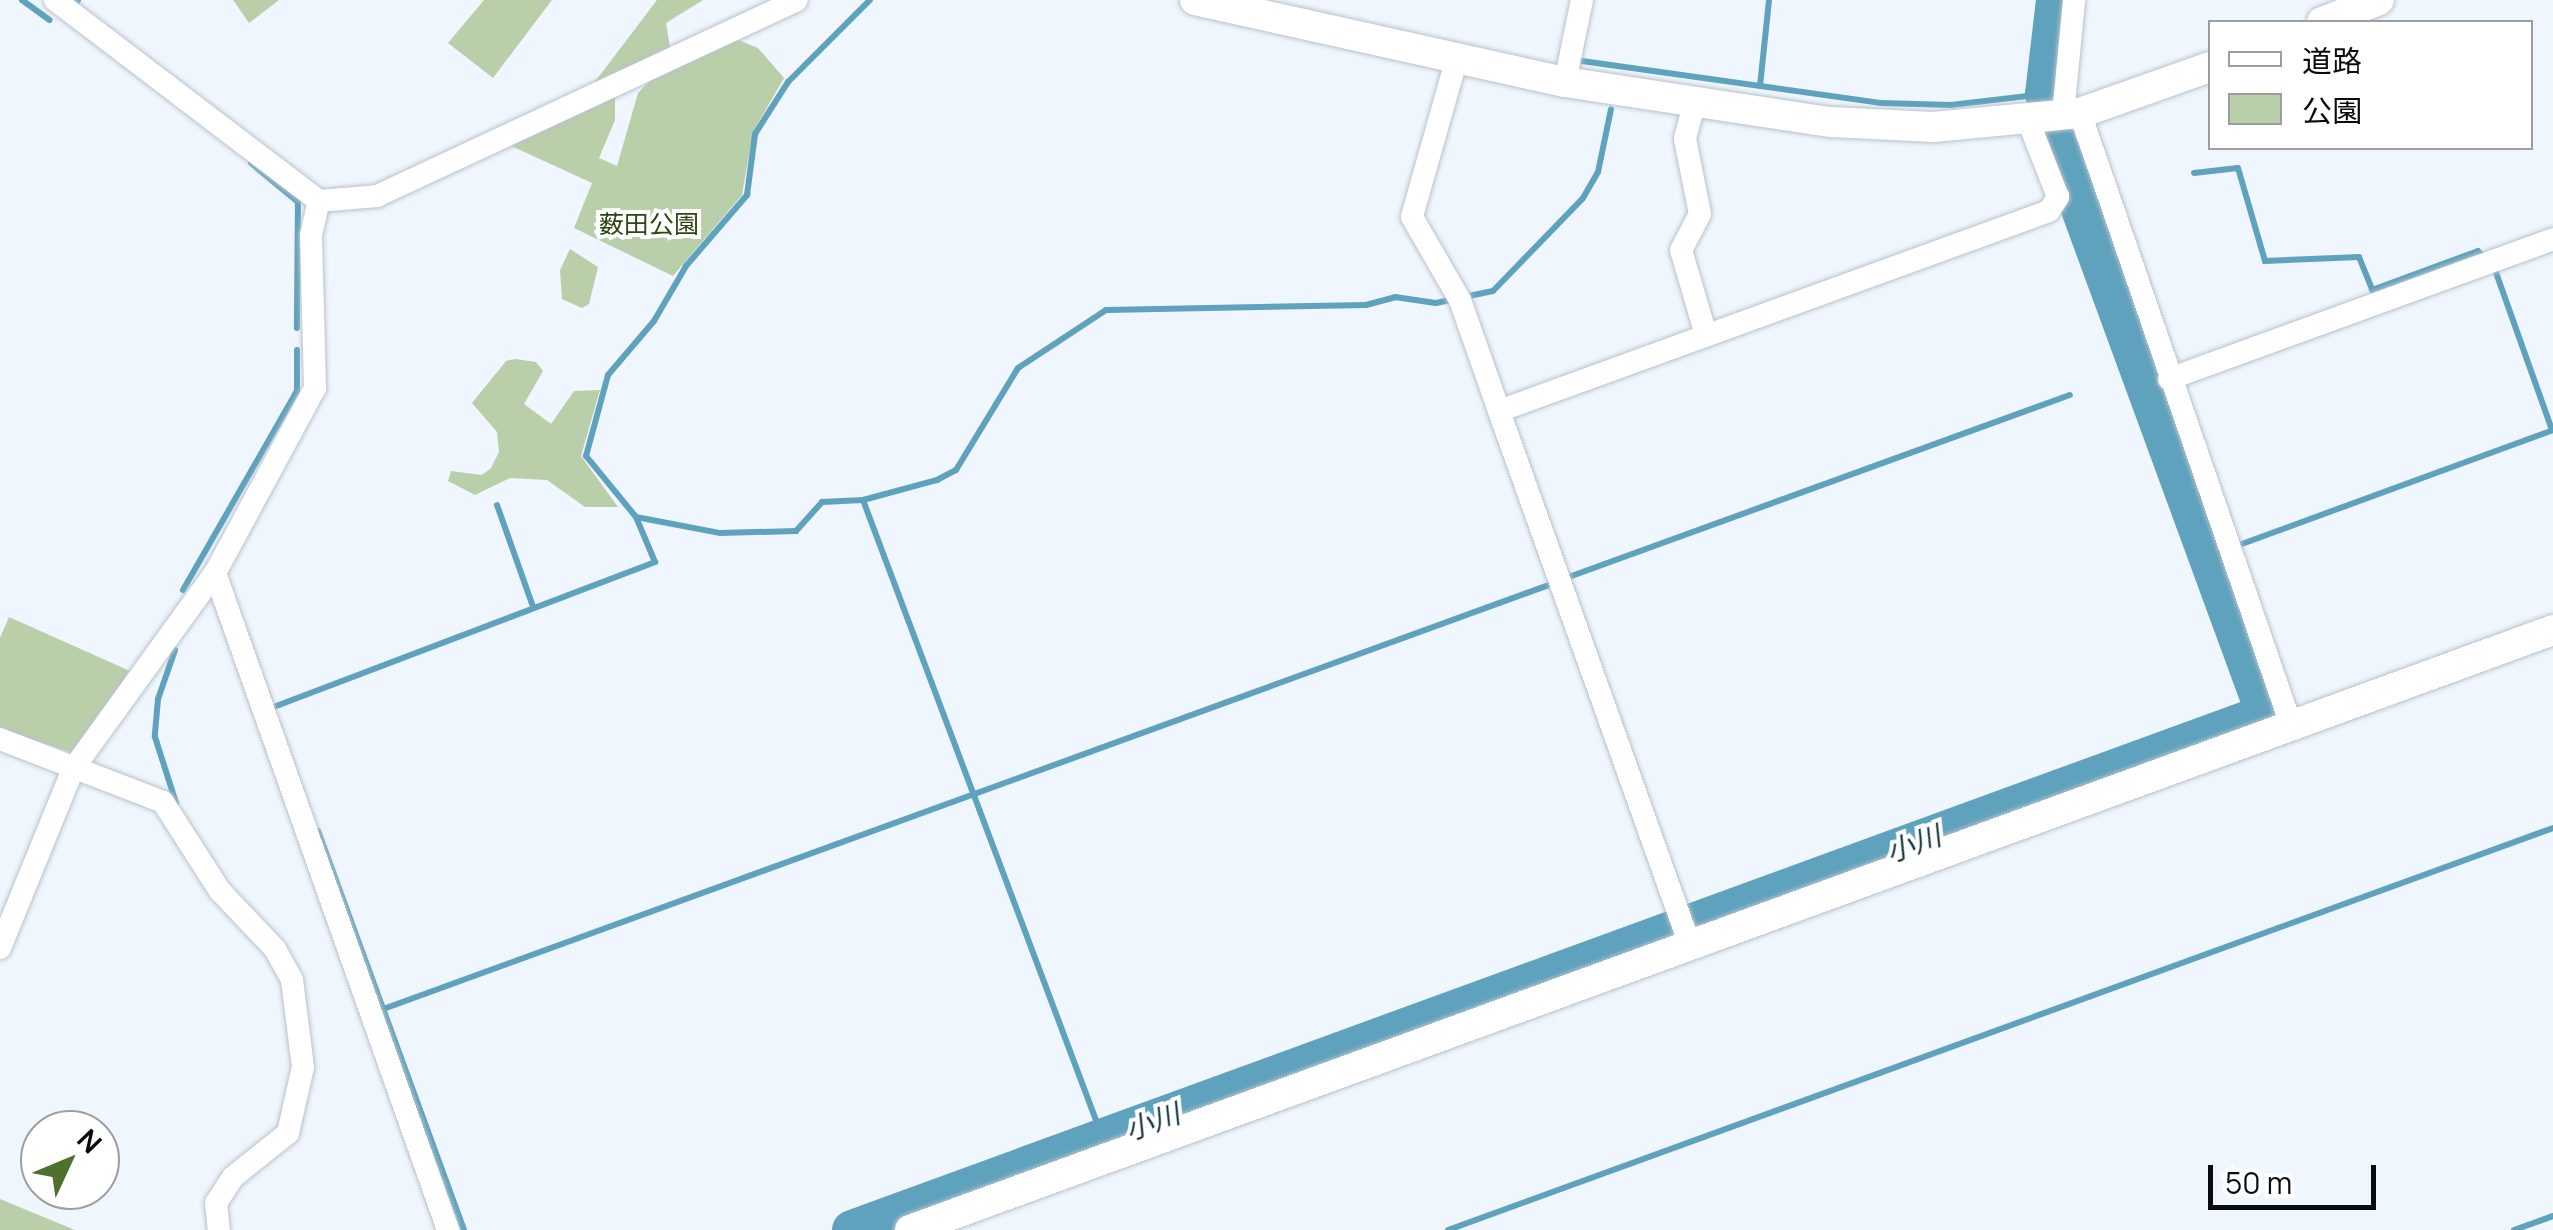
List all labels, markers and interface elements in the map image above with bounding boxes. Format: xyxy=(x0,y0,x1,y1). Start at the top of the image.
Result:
legend xyxy=(2208,20,2533,150)
text: 道路 xyxy=(2302,40,2362,81)
text: 公園 xyxy=(2302,90,2362,131)
park label: 薮田公園 xyxy=(599,209,699,239)
water label: 小川 xyxy=(1881,818,1945,868)
water label: 小川 xyxy=(1120,1096,1184,1146)
north arrow xyxy=(20,1110,120,1210)
text: N xyxy=(69,1120,111,1161)
scale bar xyxy=(2213,1145,2380,1207)
text: 50 m xyxy=(2225,1162,2292,1203)

